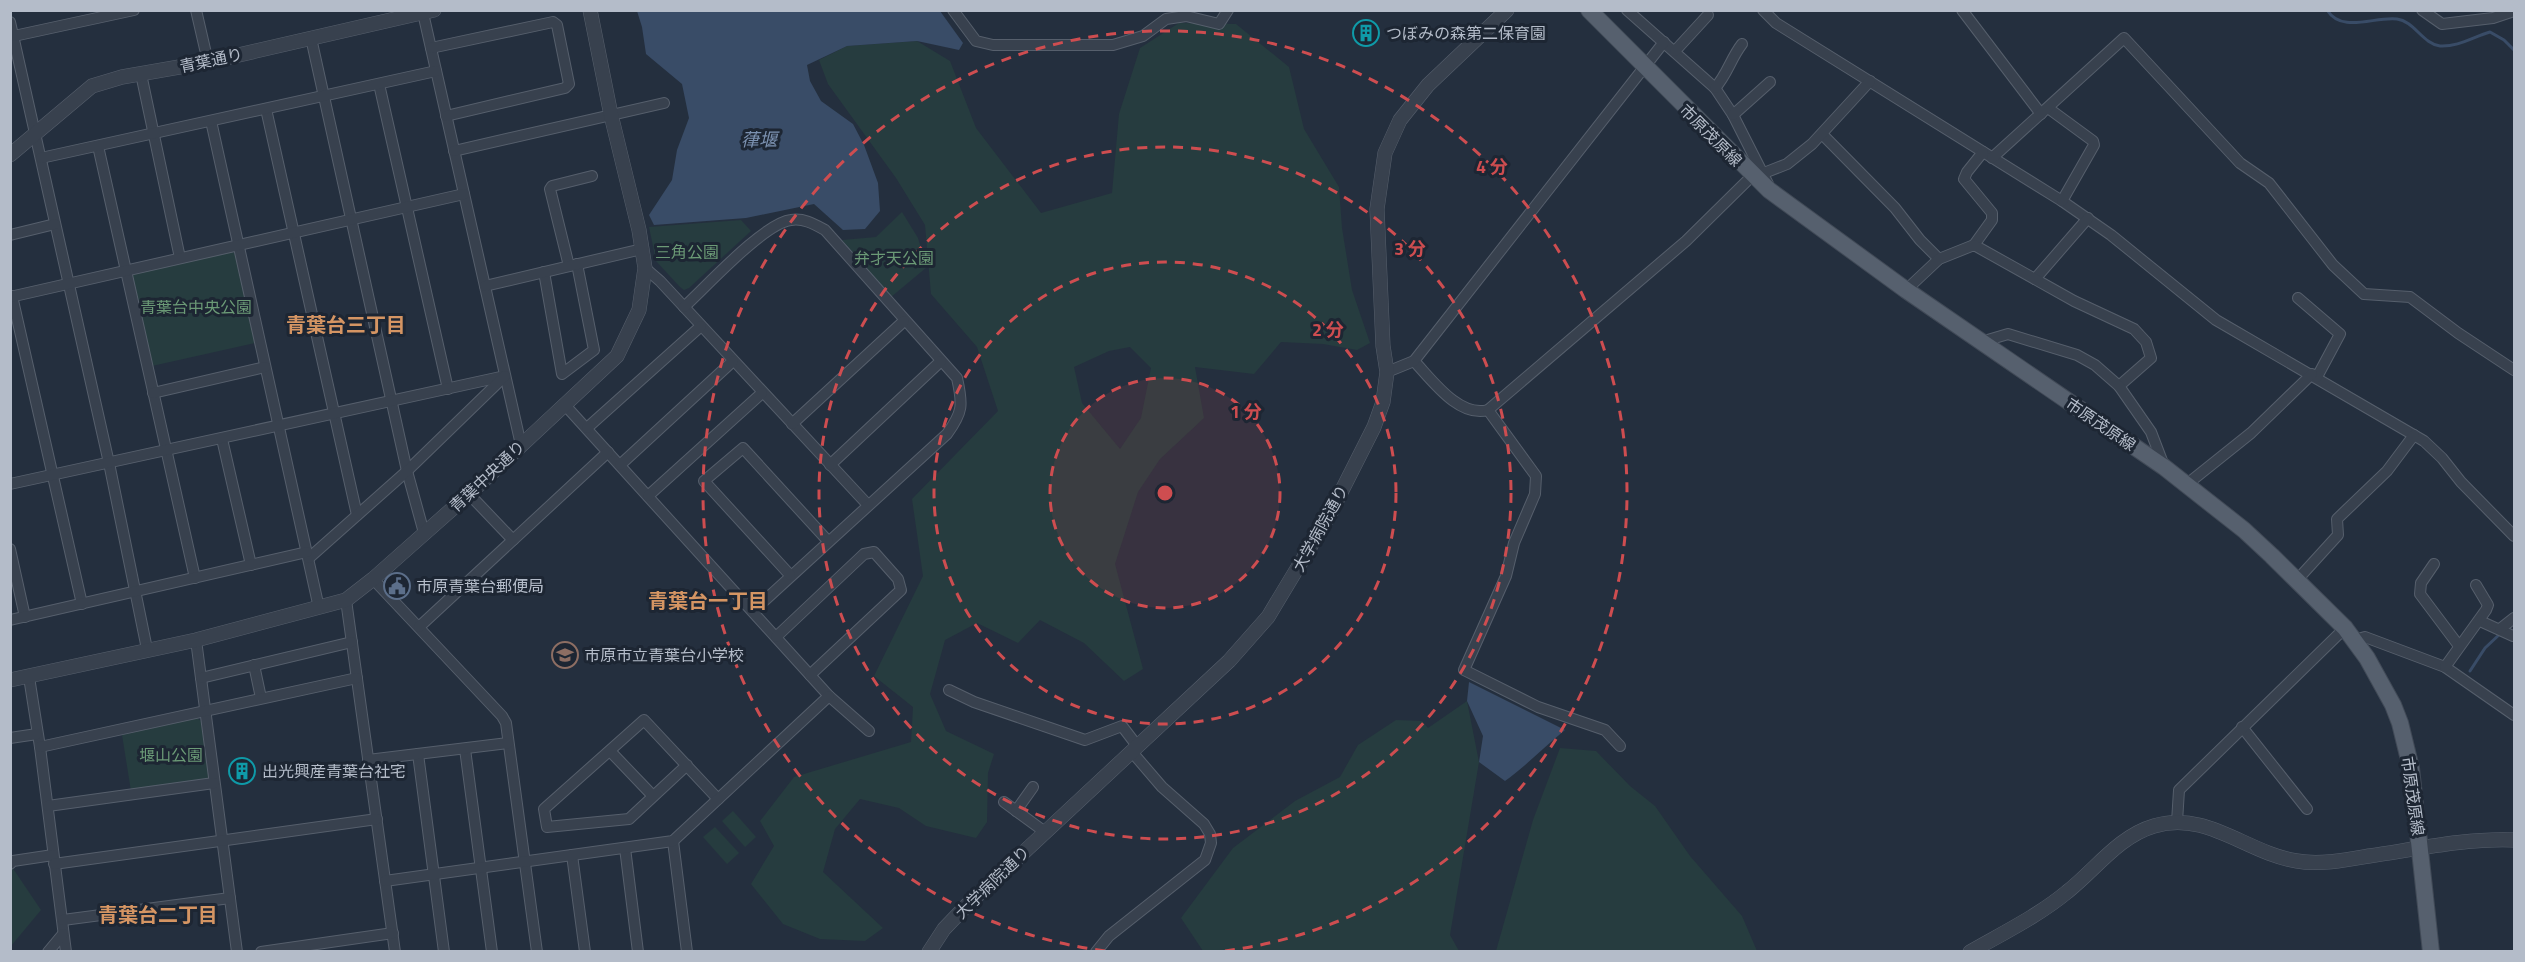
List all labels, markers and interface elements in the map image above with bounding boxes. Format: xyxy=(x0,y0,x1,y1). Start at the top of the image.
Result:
building icon: つぼみの森第二保育園 xyxy=(1351,18,1381,48)
place label: つぼみの森第二保育園 xyxy=(1386,21,1546,45)
street label: 青葉通り xyxy=(177,42,245,78)
street label: 市原茂原線 xyxy=(1674,98,1748,172)
water label: 葎堰 xyxy=(741,126,780,153)
text: 4 分 xyxy=(1476,153,1508,180)
text: 3 分 xyxy=(1394,235,1426,262)
park label: 三角公園 xyxy=(655,240,719,264)
park label: 弁才天公園 xyxy=(854,246,934,270)
park label: 青葉台中央公園 xyxy=(140,295,252,319)
district label: 青葉台三丁目 xyxy=(286,309,406,340)
text: 2 分 xyxy=(1312,316,1344,343)
street label: 市原茂原線 xyxy=(2061,392,2141,456)
text: 1 分 xyxy=(1230,398,1262,425)
street label: 青葉中央通り xyxy=(444,434,530,518)
street label: 大学病院通り xyxy=(1286,480,1354,576)
centre of rings xyxy=(1155,483,1175,503)
public building icon: 市原青葉台郵便局 xyxy=(382,571,412,601)
place label: 市原青葉台郵便局 xyxy=(416,574,544,598)
district label: 青葉台一丁目 xyxy=(648,585,768,616)
school or university icon: 市原市立青葉台小学校 xyxy=(550,640,580,670)
place label: 市原市立青葉台小学校 xyxy=(584,643,744,667)
park label: 堰山公園 xyxy=(139,743,203,767)
street label: 市原茂原線 xyxy=(2396,755,2430,837)
building icon: 出光興産青葉台社宅 xyxy=(227,756,257,786)
place label: 出光興産青葉台社宅 xyxy=(262,759,406,783)
street label: 大学病院通り xyxy=(949,840,1035,924)
district label: 青葉台二丁目 xyxy=(98,899,218,930)

